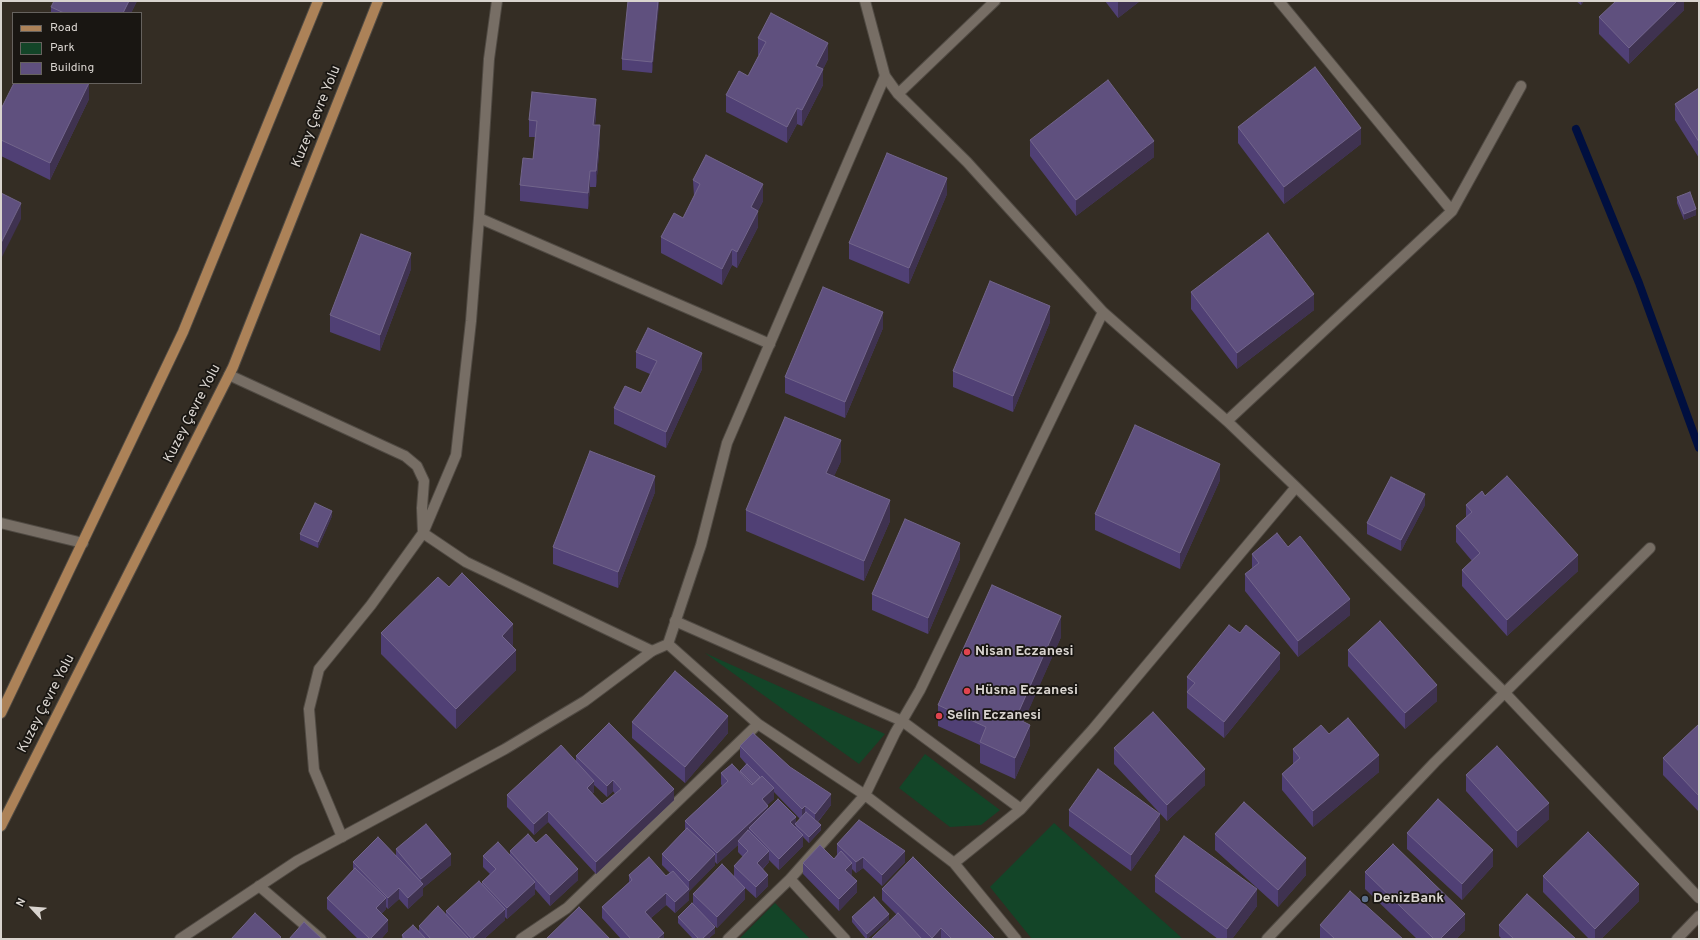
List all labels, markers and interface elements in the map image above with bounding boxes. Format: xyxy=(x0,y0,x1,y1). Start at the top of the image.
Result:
legend xyxy=(12,12,142,84)
text: Road xyxy=(50,20,78,36)
text: Park xyxy=(50,40,75,56)
text: Building xyxy=(50,60,94,76)
street label: Kuzey Çevre Yolu xyxy=(289,64,345,170)
street label: Kuzey Çevre Yolu xyxy=(161,362,225,466)
place label: Nisan Eczanesi xyxy=(975,644,1074,660)
marker: Nisan Eczanesi xyxy=(962,647,972,657)
street label: Kuzey Çevre Yolu xyxy=(15,652,79,756)
place label: Hüsna Eczanesi xyxy=(975,683,1078,699)
marker: Hüsna Eczanesi xyxy=(962,686,972,696)
place label: Selin Eczanesi xyxy=(947,708,1041,724)
marker: Selin Eczanesi xyxy=(934,711,944,721)
north arrow xyxy=(12,888,52,928)
place label: DenizBank xyxy=(1373,891,1444,907)
marker: DenizBank xyxy=(1360,894,1370,904)
text: N xyxy=(13,896,29,909)

